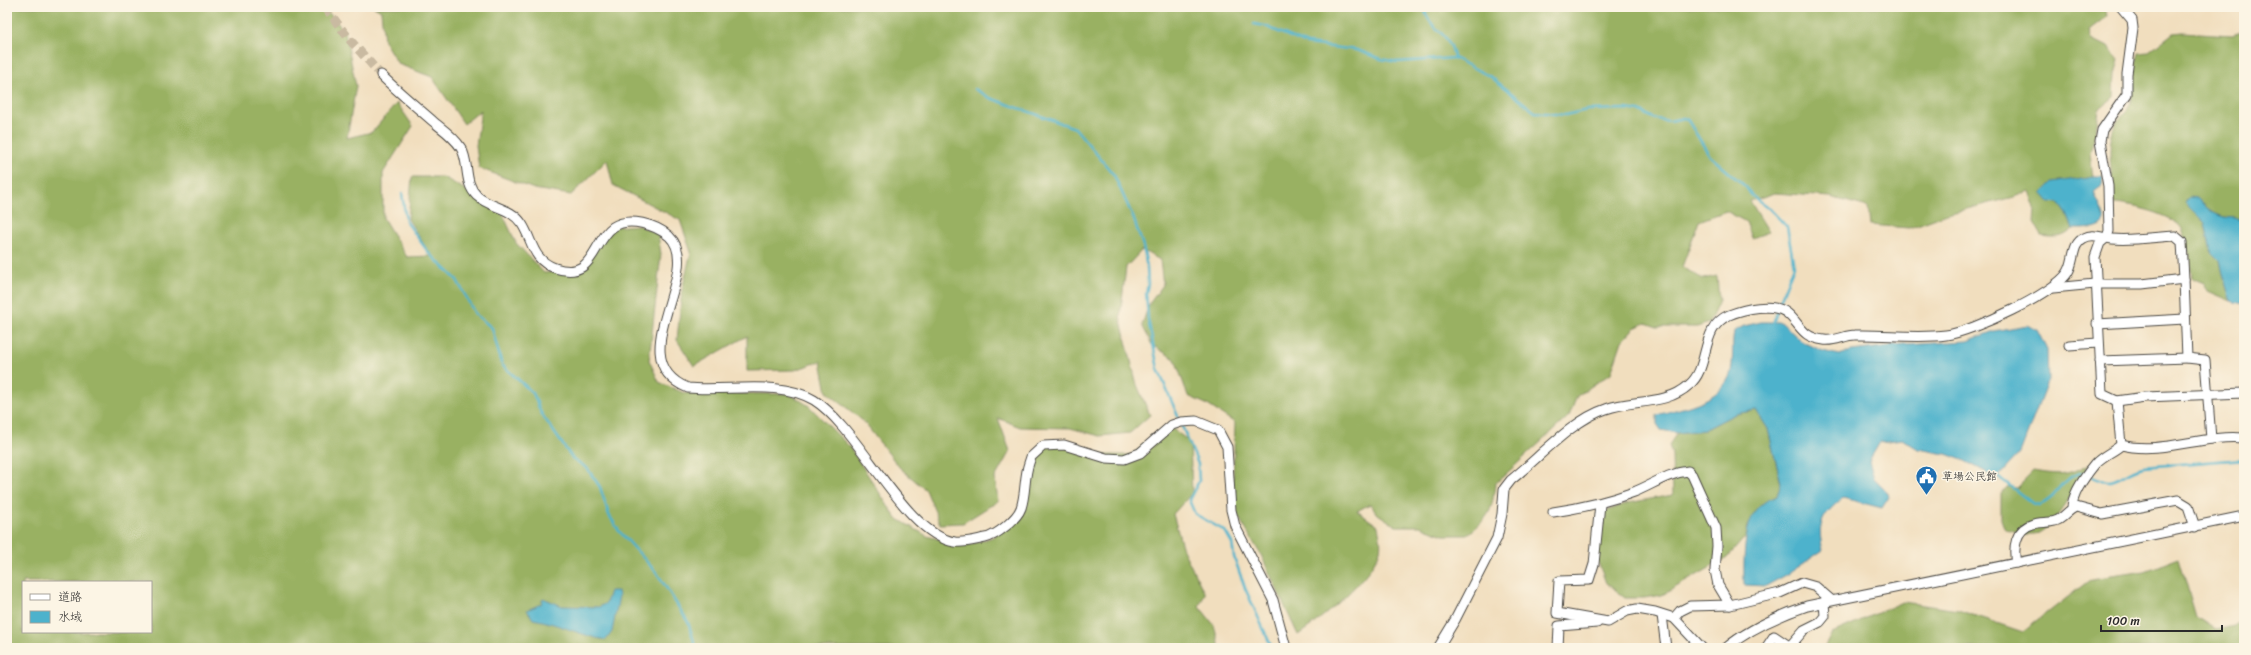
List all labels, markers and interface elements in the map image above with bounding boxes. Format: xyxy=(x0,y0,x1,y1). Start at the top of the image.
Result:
public building icon: 草場公民館 xyxy=(1913,463,1939,496)
place label: 草場公民館 xyxy=(1942,467,1997,486)
legend xyxy=(22,581,152,633)
text: 道路 xyxy=(58,586,82,608)
text: 水域 xyxy=(58,606,82,628)
scale bar xyxy=(2101,607,2222,633)
text: 100 m xyxy=(2107,610,2140,632)

